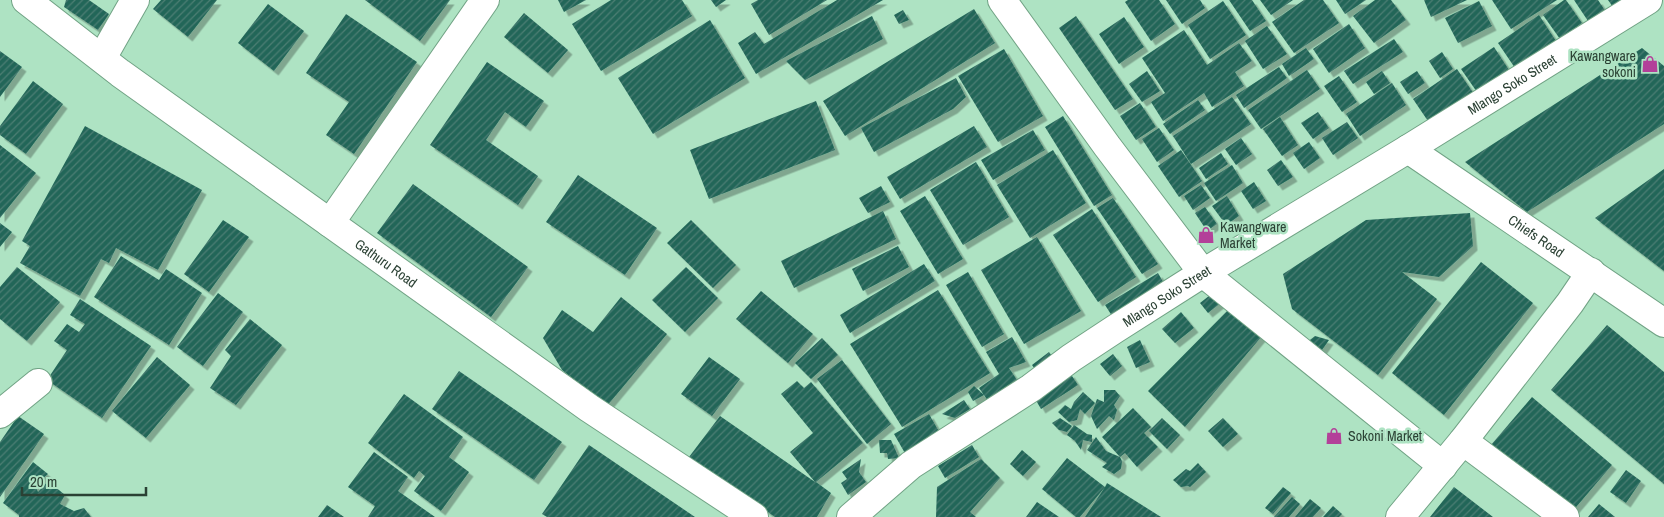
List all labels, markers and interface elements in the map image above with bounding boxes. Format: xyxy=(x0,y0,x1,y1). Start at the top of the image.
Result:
place label: Kawangware sokoni xyxy=(1570,47,1636,81)
street label: Mlango Soko Street xyxy=(1464,50,1560,119)
shop icon: Kawangware sokoni xyxy=(1640,54,1660,74)
street label: Chiefs Road xyxy=(1505,211,1568,262)
place label: Kawangware Market xyxy=(1220,218,1286,252)
shop icon: Kawangware Market xyxy=(1196,225,1216,245)
street label: Gathuru Road xyxy=(351,235,421,291)
street label: Mlango Soko Street xyxy=(1119,261,1214,331)
shop icon: Sokoni Market xyxy=(1324,426,1344,446)
place label: Sokoni Market xyxy=(1348,427,1422,445)
scale bar xyxy=(22,464,146,496)
text: 20 m xyxy=(30,471,57,492)

